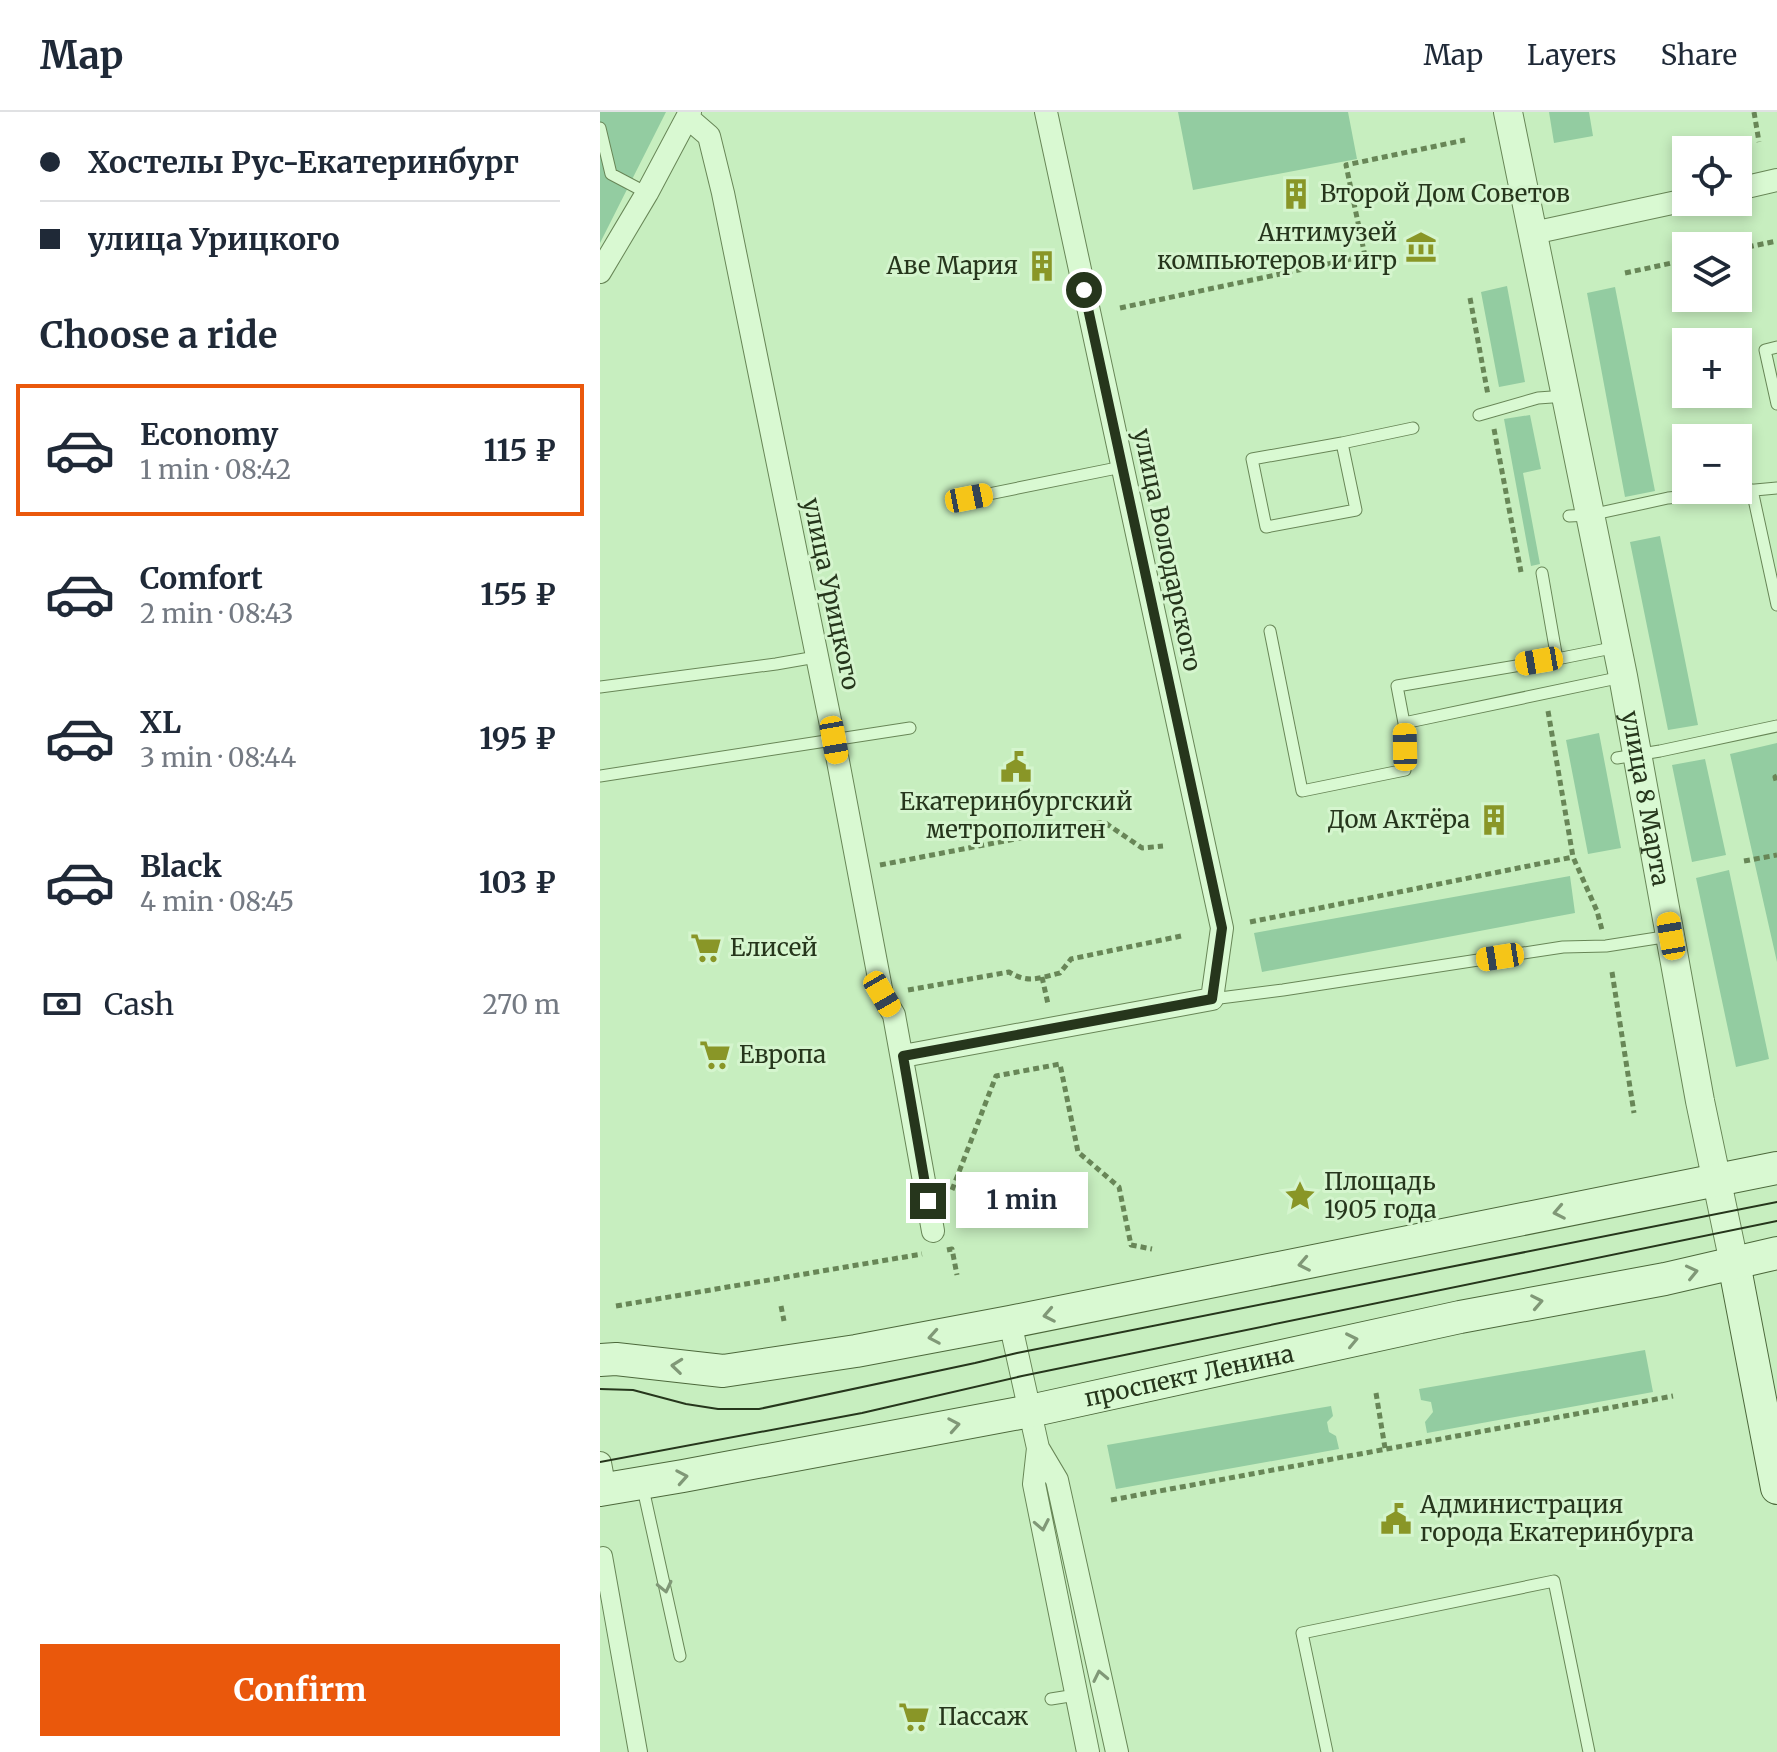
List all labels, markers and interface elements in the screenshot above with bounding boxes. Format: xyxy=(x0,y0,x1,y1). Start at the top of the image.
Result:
text: Map xyxy=(40,32,124,79)
text: Map xyxy=(1423,37,1483,73)
text: Layers xyxy=(1527,37,1616,73)
text: Share xyxy=(1660,37,1737,73)
map controls xyxy=(1672,136,1752,504)
button: locate xyxy=(1672,136,1752,216)
text: Хостелы Рус-Екатеринбург xyxy=(88,143,519,181)
building icon: Второй Дом Советов xyxy=(1279,177,1313,211)
place label: Второй Дом Советов xyxy=(1320,178,1570,209)
place label: Антимузей компьютеров и игр xyxy=(1157,217,1397,276)
text: улица Урицкого xyxy=(88,220,340,258)
museum icon: Антимузей компьютеров и игр xyxy=(1404,230,1438,264)
button: layers xyxy=(1672,232,1752,312)
building icon: Аве Мария xyxy=(1025,249,1059,283)
place label: Аве Мария xyxy=(885,250,1018,281)
route start xyxy=(1066,272,1102,308)
text: Choose a ride xyxy=(40,313,277,358)
button: + xyxy=(1672,328,1752,408)
icon: car xyxy=(44,414,116,486)
text: Economy xyxy=(140,415,278,453)
button: − xyxy=(1672,424,1752,504)
street label: улица Володарского xyxy=(1127,426,1208,674)
text: 115 ₽ xyxy=(483,431,556,469)
text: 1 min · 08:42 xyxy=(140,453,291,486)
car xyxy=(943,482,995,514)
street label: улица Урицкого xyxy=(796,495,867,693)
icon: car xyxy=(44,558,116,630)
text: Comfort xyxy=(140,559,263,597)
text: 155 ₽ xyxy=(480,575,556,613)
text: 2 min · 08:43 xyxy=(140,597,293,630)
car xyxy=(1513,645,1565,677)
icon: car xyxy=(44,702,116,774)
text: XL xyxy=(140,703,181,741)
street label: улица 8 Марта xyxy=(1615,708,1677,889)
car xyxy=(818,714,850,766)
text: 195 ₽ xyxy=(479,719,556,757)
car xyxy=(1393,723,1417,771)
text: 3 min · 08:44 xyxy=(140,741,296,774)
public building icon: Екатеринбургский метрополитен xyxy=(999,750,1033,784)
place label: Екатеринбургский метрополитен xyxy=(899,786,1133,845)
building icon: Дом Актёра xyxy=(1477,803,1511,837)
place label: Дом Актёра xyxy=(1328,804,1470,835)
icon: car xyxy=(44,846,116,918)
text: Black xyxy=(140,847,222,885)
text: 103 ₽ xyxy=(479,863,556,901)
text: 4 min · 08:45 xyxy=(140,885,294,918)
car xyxy=(1655,910,1687,962)
supermarket icon: Елисей xyxy=(689,931,723,965)
place label: Елисей xyxy=(730,932,818,963)
car xyxy=(1474,941,1526,973)
car xyxy=(860,967,904,1021)
icon: cash xyxy=(40,982,84,1026)
text: Cash xyxy=(104,985,174,1023)
text: 270 m xyxy=(483,988,560,1021)
supermarket icon: Европа xyxy=(698,1038,732,1072)
place label: Европа xyxy=(739,1039,826,1070)
place label: Площадь 1905 года xyxy=(1324,1166,1437,1225)
callout: 1 min xyxy=(956,1173,1088,1229)
place icon: Площадь 1905 года xyxy=(1283,1179,1317,1213)
route end xyxy=(910,1183,946,1219)
text: 1 min xyxy=(987,1183,1057,1216)
one-way arrow xyxy=(1552,1203,1565,1220)
one-way arrow xyxy=(1297,1254,1310,1271)
one-way arrow xyxy=(1685,1264,1699,1281)
one-way arrow xyxy=(1530,1295,1544,1312)
one-way arrow xyxy=(1042,1305,1056,1322)
one-way arrow xyxy=(927,1327,941,1344)
one-way arrow xyxy=(1345,1332,1358,1349)
street label: проспект Ленина xyxy=(1081,1338,1297,1414)
one-way arrow xyxy=(670,1357,683,1374)
one-way arrow xyxy=(948,1418,961,1435)
one-way arrow xyxy=(675,1469,689,1486)
place label: Администрация города Екатеринбурга xyxy=(1419,1489,1694,1548)
public building icon: Администрация города Екатеринбурга xyxy=(1379,1502,1413,1536)
one-way arrow xyxy=(1033,1518,1050,1532)
one-way arrow xyxy=(656,1580,673,1594)
button: Confirm xyxy=(40,1644,560,1736)
one-way arrow xyxy=(1092,1669,1109,1683)
supermarket icon: Пассаж xyxy=(897,1700,931,1734)
place label: Пассаж xyxy=(938,1701,1029,1732)

